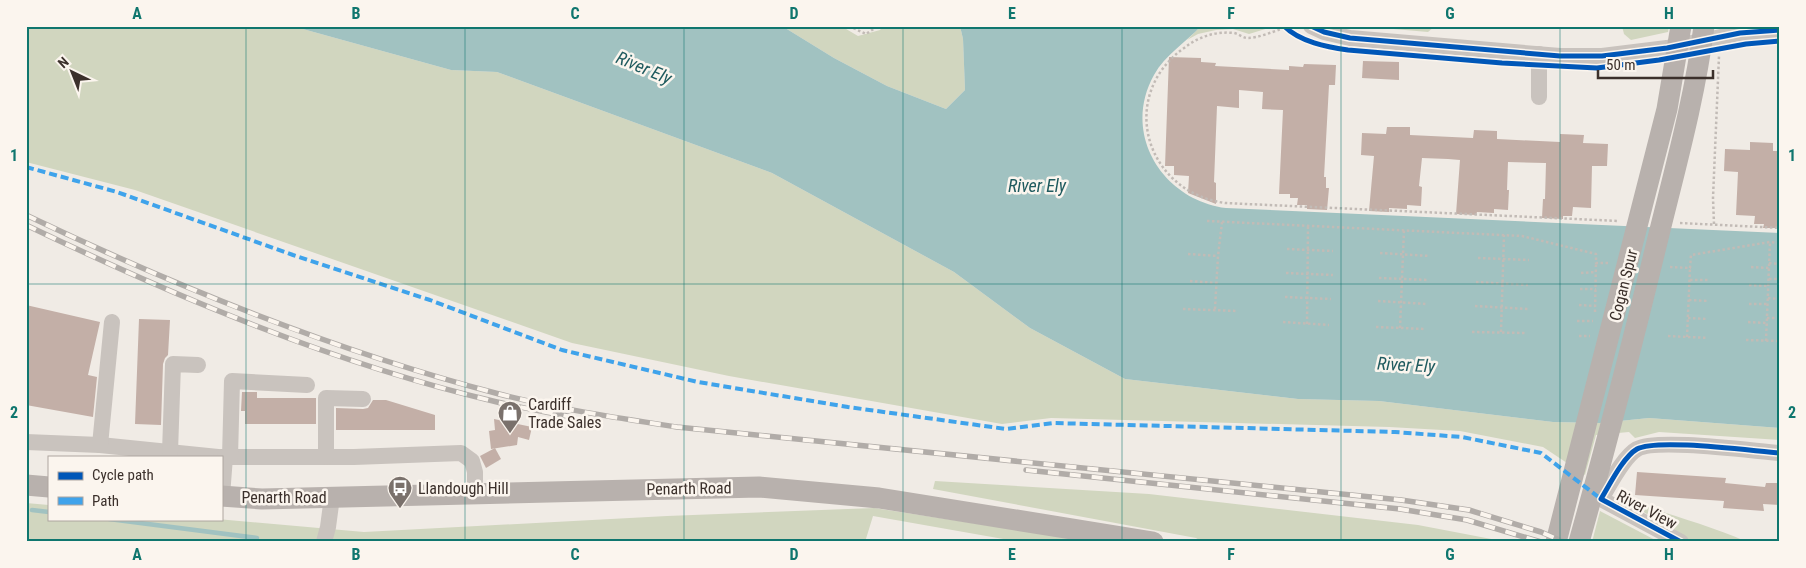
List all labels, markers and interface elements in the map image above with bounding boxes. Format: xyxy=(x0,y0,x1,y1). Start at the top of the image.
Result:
text: A xyxy=(132,4,142,23)
text: B xyxy=(352,4,361,23)
text: C xyxy=(570,4,580,23)
text: D xyxy=(789,4,799,23)
text: E xyxy=(1008,4,1016,23)
text: F xyxy=(1227,4,1235,23)
text: G xyxy=(1445,4,1455,23)
text: H xyxy=(1664,4,1674,23)
water label: River Ely xyxy=(613,47,676,89)
north arrow xyxy=(48,48,98,98)
scale bar xyxy=(1598,48,1714,80)
text: N xyxy=(55,54,72,71)
text: 50 m xyxy=(1606,56,1636,74)
text: 1 xyxy=(10,146,18,165)
text: 1 xyxy=(1788,146,1796,165)
water label: River Ely xyxy=(1008,175,1067,196)
street label: Cogan Spur xyxy=(1605,247,1642,323)
water label: River Ely xyxy=(1376,352,1436,377)
place label: Cardiff Trade Sales xyxy=(528,395,602,432)
shop icon: Cardiff Trade Sales xyxy=(497,400,523,434)
text: 2 xyxy=(10,403,18,422)
text: 2 xyxy=(1788,403,1796,422)
legend xyxy=(48,456,222,520)
text: Cycle path xyxy=(92,466,154,484)
bus stop icon: Llandough Hill xyxy=(387,475,413,509)
street label: Penarth Road xyxy=(646,478,732,499)
place label: Llandough Hill xyxy=(418,479,509,498)
street label: River View xyxy=(1613,486,1680,533)
street label: Penarth Road xyxy=(241,488,327,507)
text: Path xyxy=(92,492,119,510)
text: A xyxy=(132,545,142,564)
text: B xyxy=(352,545,361,564)
text: C xyxy=(570,545,580,564)
text: D xyxy=(789,545,799,564)
text: E xyxy=(1008,545,1016,564)
text: F xyxy=(1227,545,1235,564)
text: G xyxy=(1445,545,1455,564)
text: H xyxy=(1664,545,1674,564)

